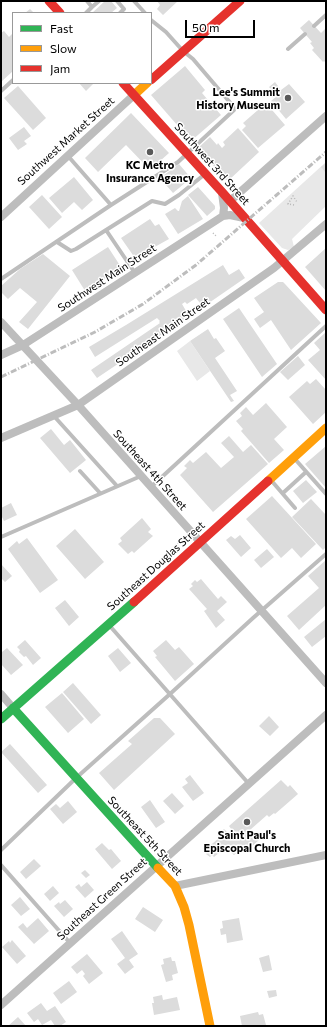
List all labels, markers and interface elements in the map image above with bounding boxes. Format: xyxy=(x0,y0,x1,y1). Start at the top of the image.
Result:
legend xyxy=(12,12,152,84)
scale bar xyxy=(187,12,257,38)
text: 50 m xyxy=(192,20,220,34)
text: Fast xyxy=(50,21,73,35)
text: Slow xyxy=(50,41,77,55)
text: Jam xyxy=(50,61,70,75)
place label: Lee's Summit History Museum xyxy=(196,85,280,111)
marker: Lee's Summit History Museum xyxy=(283,93,293,103)
street label: Southwest Market Street xyxy=(15,94,117,188)
street label: Southwest 3rd Street xyxy=(172,120,252,208)
marker: KC Metro Insurance Agency xyxy=(145,147,155,157)
place label: KC Metro Insurance Agency xyxy=(106,158,194,184)
street label: Southwest Main Street xyxy=(55,241,159,315)
street label: Southeast Main Street xyxy=(113,295,213,369)
street label: Southeast 4th Street xyxy=(110,427,190,513)
street label: Southeast Douglas Street xyxy=(105,519,207,613)
street label: Southeast 5th Street xyxy=(105,794,185,878)
marker: Saint Paul's Episcopal Church xyxy=(242,817,252,827)
place label: Saint Paul's Episcopal Church xyxy=(204,828,290,854)
street label: Southeast Green Street xyxy=(54,855,150,943)

